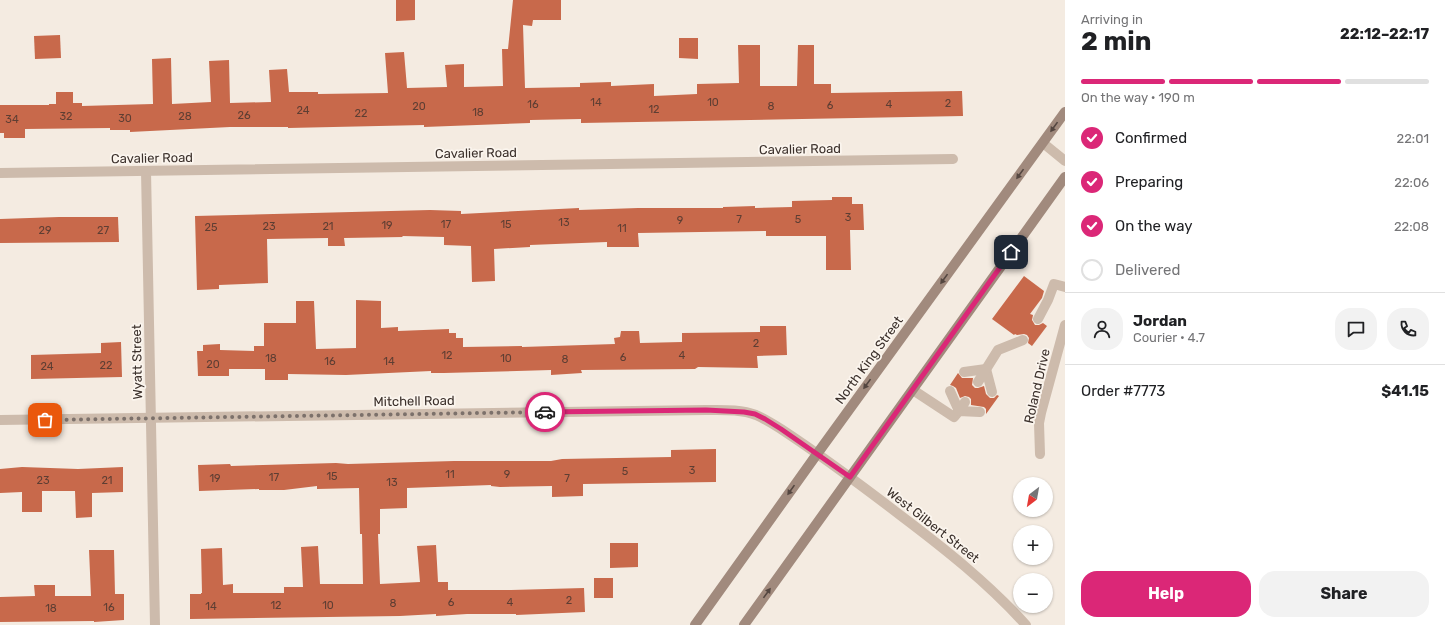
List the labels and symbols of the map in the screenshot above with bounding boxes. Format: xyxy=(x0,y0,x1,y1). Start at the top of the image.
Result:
house number: 14 xyxy=(590,96,602,109)
house number: 10 xyxy=(707,96,719,109)
house number: 2 xyxy=(945,97,951,110)
house number: 16 xyxy=(527,98,539,111)
house number: 4 xyxy=(886,98,893,111)
house number: 6 xyxy=(827,99,834,112)
house number: 20 xyxy=(412,100,426,113)
house number: 8 xyxy=(768,100,775,113)
house number: 12 xyxy=(648,103,660,116)
house number: 24 xyxy=(296,104,310,117)
house number: 18 xyxy=(472,106,484,119)
house number: 22 xyxy=(355,107,367,120)
house number: 26 xyxy=(237,109,251,122)
house number: 32 xyxy=(59,110,73,123)
house number: 28 xyxy=(178,110,192,123)
house number: 30 xyxy=(118,112,132,125)
house number: 34 xyxy=(5,113,19,126)
one-way arrow xyxy=(1050,122,1058,133)
street label: Cavalier Road xyxy=(759,141,841,157)
street label: Cavalier Road xyxy=(435,145,517,161)
street label: Cavalier Road xyxy=(111,150,193,166)
one-way arrow xyxy=(1016,169,1024,179)
house number: 3 xyxy=(845,211,852,224)
house number: 7 xyxy=(736,213,742,226)
house number: 5 xyxy=(795,213,802,226)
house number: 9 xyxy=(677,214,683,227)
house number: 13 xyxy=(558,216,570,229)
house number: 17 xyxy=(441,218,452,231)
house number: 15 xyxy=(500,218,512,231)
house number: 19 xyxy=(381,219,393,232)
house number: 23 xyxy=(262,220,276,233)
house number: 21 xyxy=(322,220,334,233)
house number: 25 xyxy=(205,221,218,234)
house number: 11 xyxy=(617,222,627,235)
house number: 29 xyxy=(39,224,51,237)
house number: 27 xyxy=(97,224,109,237)
pin xyxy=(994,235,1028,269)
one-way arrow xyxy=(939,274,948,285)
street label: North King Street xyxy=(832,313,907,407)
street label: Wyatt Street xyxy=(129,324,145,400)
house number: 2 xyxy=(753,337,759,350)
street label: Roland Drive xyxy=(1021,347,1053,425)
house number: 12 xyxy=(441,349,453,362)
house number: 4 xyxy=(679,349,686,362)
house number: 6 xyxy=(620,351,627,364)
house number: 18 xyxy=(265,352,277,365)
house number: 10 xyxy=(500,352,512,365)
house number: 8 xyxy=(562,353,569,366)
house number: 16 xyxy=(324,355,336,368)
house number: 14 xyxy=(383,355,395,368)
house number: 20 xyxy=(206,358,220,371)
house number: 22 xyxy=(100,359,112,372)
house number: 24 xyxy=(40,360,54,373)
one-way arrow xyxy=(863,379,871,390)
courier xyxy=(525,392,565,432)
street label: Mitchell Road xyxy=(373,393,455,409)
pin xyxy=(28,403,62,437)
house number: 3 xyxy=(689,464,696,477)
house number: 5 xyxy=(622,465,629,478)
house number: 11 xyxy=(445,468,455,481)
house number: 9 xyxy=(504,468,510,481)
house number: 15 xyxy=(326,470,338,483)
house number: 17 xyxy=(269,471,280,484)
house number: 19 xyxy=(209,472,221,485)
house number: 7 xyxy=(564,472,570,485)
house number: 23 xyxy=(36,474,50,487)
house number: 21 xyxy=(101,474,113,487)
house number: 13 xyxy=(386,476,398,489)
north arrow xyxy=(1013,477,1053,517)
one-way arrow xyxy=(787,484,795,495)
street label: West Gilbert Street xyxy=(884,484,982,566)
one-way arrow xyxy=(763,588,771,599)
house number: 2 xyxy=(566,594,572,607)
house number: 6 xyxy=(448,596,455,609)
house number: 4 xyxy=(507,596,514,609)
house number: 8 xyxy=(390,597,397,610)
house number: 12 xyxy=(270,599,282,612)
house number: 10 xyxy=(322,599,334,612)
house number: 14 xyxy=(205,600,217,613)
house number: 16 xyxy=(103,601,115,614)
house number: 18 xyxy=(45,602,57,615)

